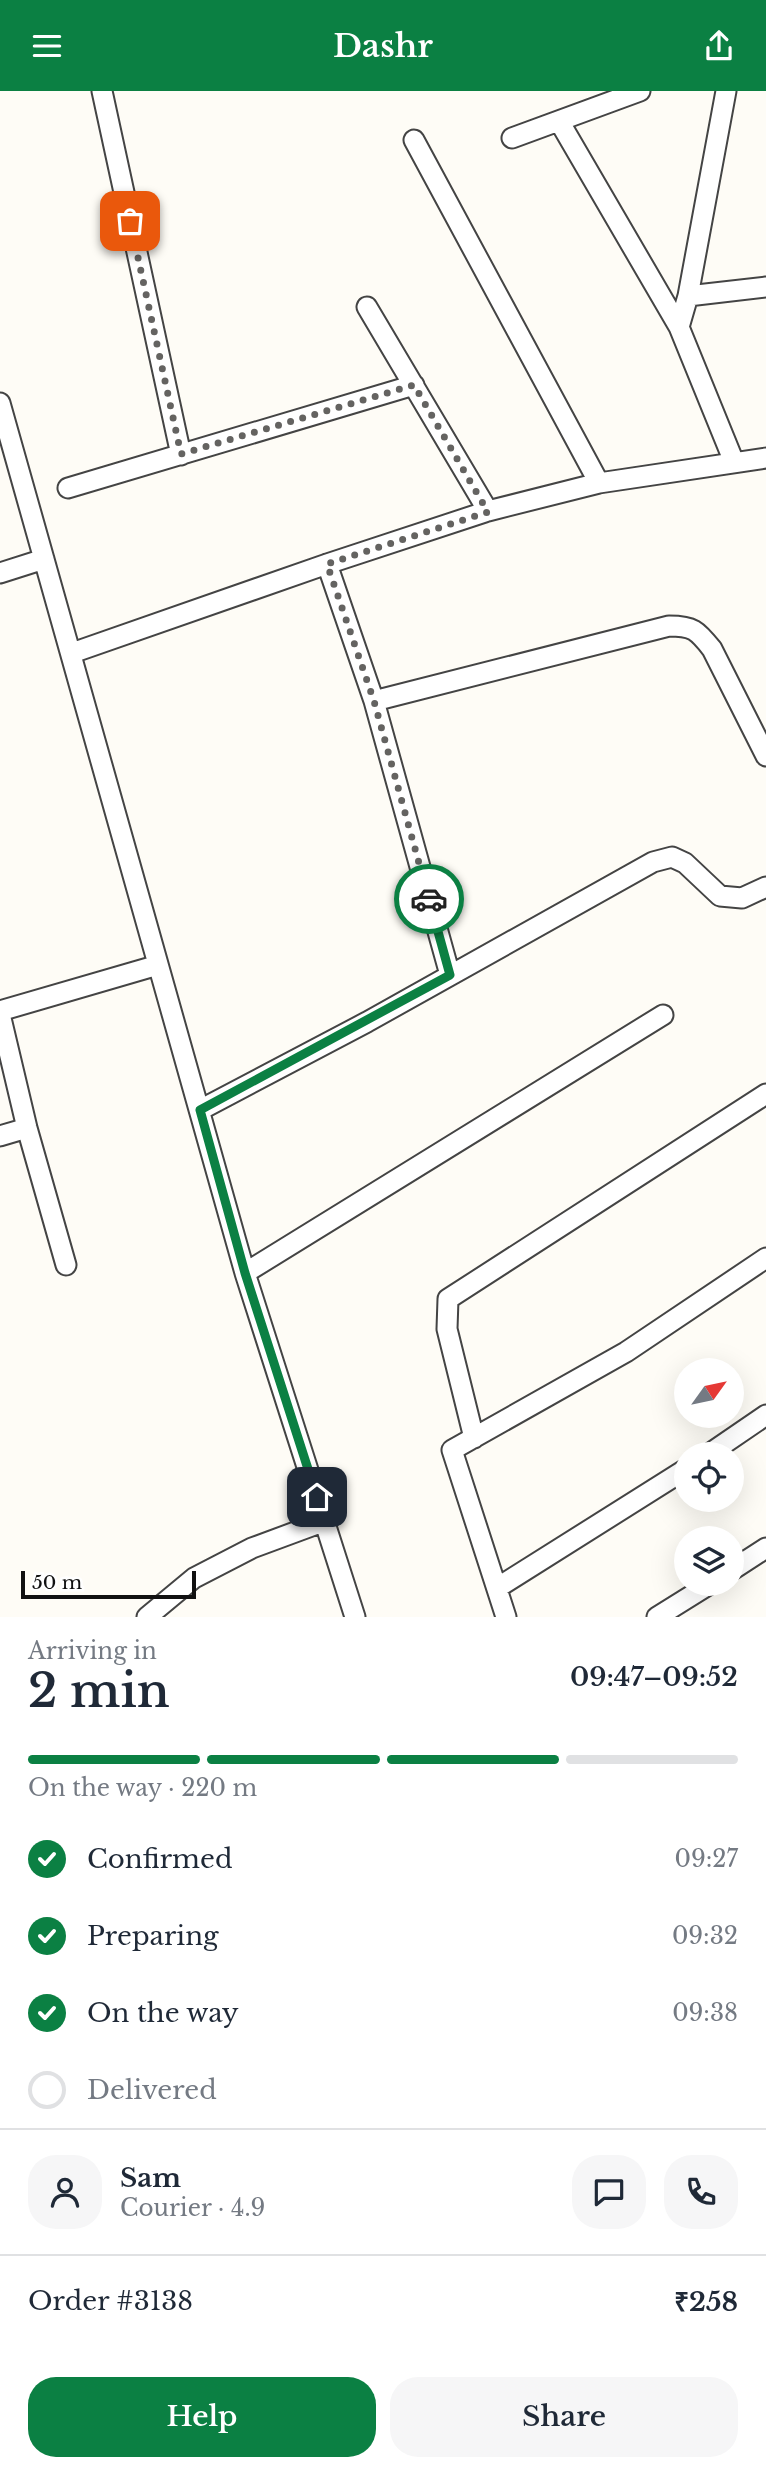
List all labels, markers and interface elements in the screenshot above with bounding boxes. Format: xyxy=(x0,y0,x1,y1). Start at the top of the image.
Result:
text: Dashr xyxy=(333,26,433,66)
icon: menu xyxy=(28,27,66,65)
icon: share xyxy=(700,27,738,65)
pin xyxy=(100,191,160,251)
icon: bag xyxy=(111,202,149,240)
courier xyxy=(394,864,464,934)
icon: car xyxy=(410,880,448,918)
north arrow xyxy=(674,1358,744,1428)
map controls xyxy=(674,1358,744,1596)
button: locate xyxy=(674,1442,744,1512)
pin xyxy=(287,1467,347,1527)
icon: home xyxy=(298,1478,336,1516)
button: layers xyxy=(674,1526,744,1596)
scale bar xyxy=(21,1568,196,1600)
text: 50 m xyxy=(32,1571,82,1594)
text: Arriving in xyxy=(28,1637,157,1665)
text: 09:47–09:52 xyxy=(570,1661,738,1693)
text: 2 min xyxy=(28,1662,170,1719)
text: On the way · 220 m xyxy=(28,1774,257,1802)
icon: check xyxy=(28,1840,66,1878)
text: Confirmed xyxy=(87,1843,232,1875)
text: 09:27 xyxy=(675,1845,738,1873)
icon: check xyxy=(28,1917,66,1955)
text: Preparing xyxy=(87,1920,219,1952)
text: 09:32 xyxy=(672,1922,738,1950)
icon: check xyxy=(28,1994,66,2032)
text: On the way xyxy=(87,1997,239,2029)
text: 09:38 xyxy=(672,1999,738,2027)
text: Delivered xyxy=(87,2074,217,2106)
button: person xyxy=(28,2155,102,2229)
button: chat xyxy=(572,2155,646,2229)
button: phone xyxy=(664,2155,738,2229)
text: Sam xyxy=(120,2162,181,2194)
text: Courier · 4.9 xyxy=(120,2194,265,2222)
text: Order #3138 xyxy=(28,2285,193,2317)
text: ₹258 xyxy=(674,2286,738,2318)
button: Help xyxy=(28,2377,376,2457)
button: Share xyxy=(390,2377,738,2457)

